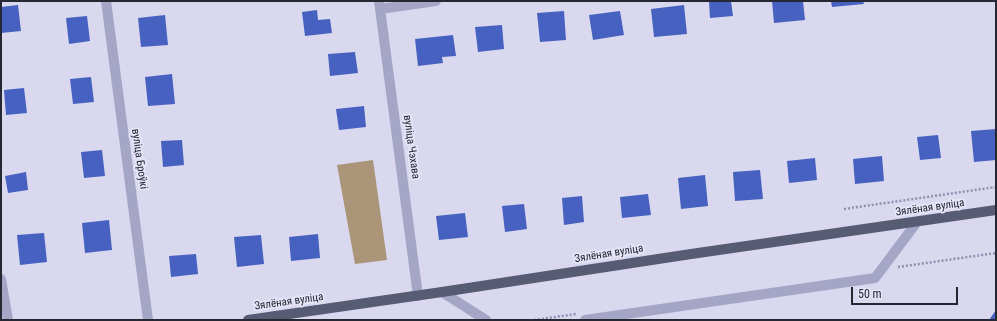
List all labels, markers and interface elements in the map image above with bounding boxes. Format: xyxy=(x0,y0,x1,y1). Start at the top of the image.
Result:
street label: вуліца Чэхава xyxy=(400,114,422,180)
street label: вуліца Броўкі xyxy=(128,128,150,190)
street label: Зялёная вуліца xyxy=(895,197,965,219)
street label: Зялёная вуліца xyxy=(574,242,644,266)
scale bar xyxy=(853,279,960,305)
text: 50 m xyxy=(858,287,882,301)
street label: Зялёная вуліца xyxy=(254,291,324,313)

